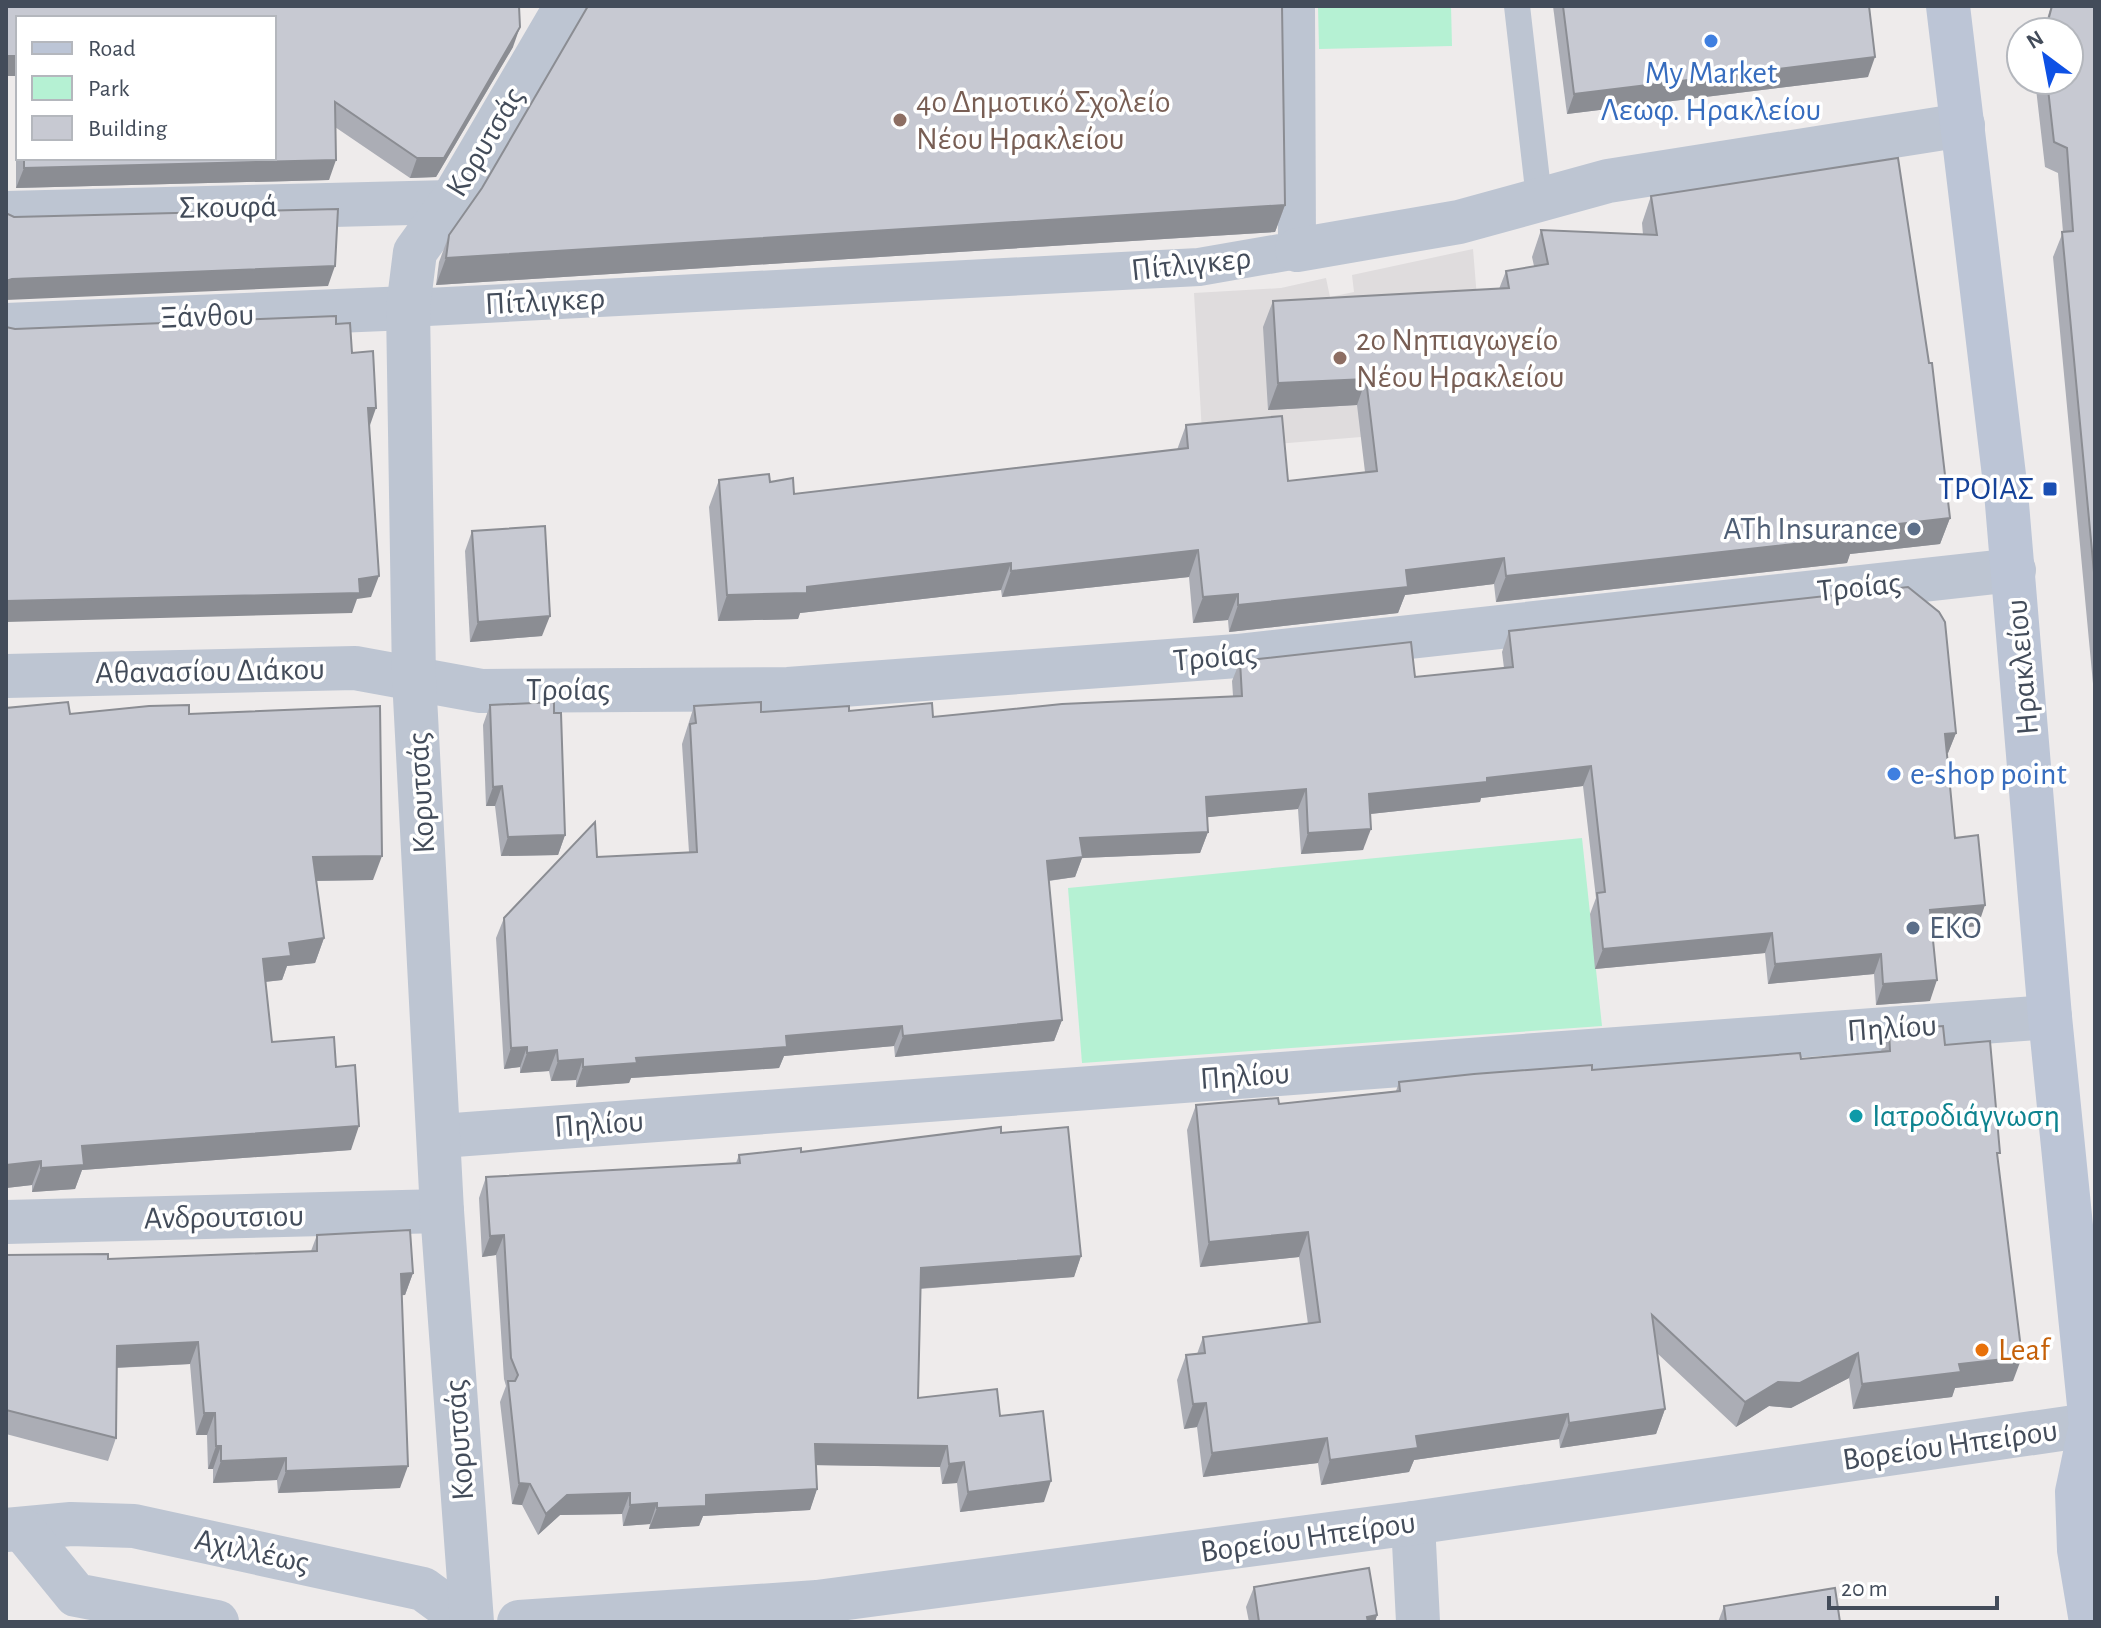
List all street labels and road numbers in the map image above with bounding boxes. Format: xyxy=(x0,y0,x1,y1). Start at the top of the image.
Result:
street label: Κορυτσάς xyxy=(440,82,530,202)
street label: Σκουφά xyxy=(178,190,278,224)
street label: Πίτλιγκερ xyxy=(1130,242,1252,286)
street label: Πίτλιγκερ xyxy=(484,282,606,320)
street label: Ξάνθου xyxy=(159,298,255,334)
street label: Τροίας xyxy=(1816,567,1902,607)
street label: Ηρακλείου xyxy=(2000,598,2044,736)
street label: Τροίας xyxy=(1172,637,1258,677)
street label: Αθανασίου Διάκου xyxy=(95,653,325,689)
street label: Τροίας xyxy=(526,674,610,706)
street label: Κορυτσάς xyxy=(402,732,440,854)
street label: Πηλίου xyxy=(1846,1009,1938,1047)
street label: Πηλίου xyxy=(1199,1057,1291,1095)
street label: Πηλίου xyxy=(553,1105,645,1143)
street label: Ανδρουτσιου xyxy=(144,1200,304,1234)
street label: Κορυτσάς xyxy=(439,1378,479,1502)
street label: Βορείου Ηπείρου xyxy=(1840,1414,2060,1476)
street label: Βορείου Ηπείρου xyxy=(1198,1506,1418,1568)
street label: Αχιλλέως xyxy=(192,1523,312,1579)

